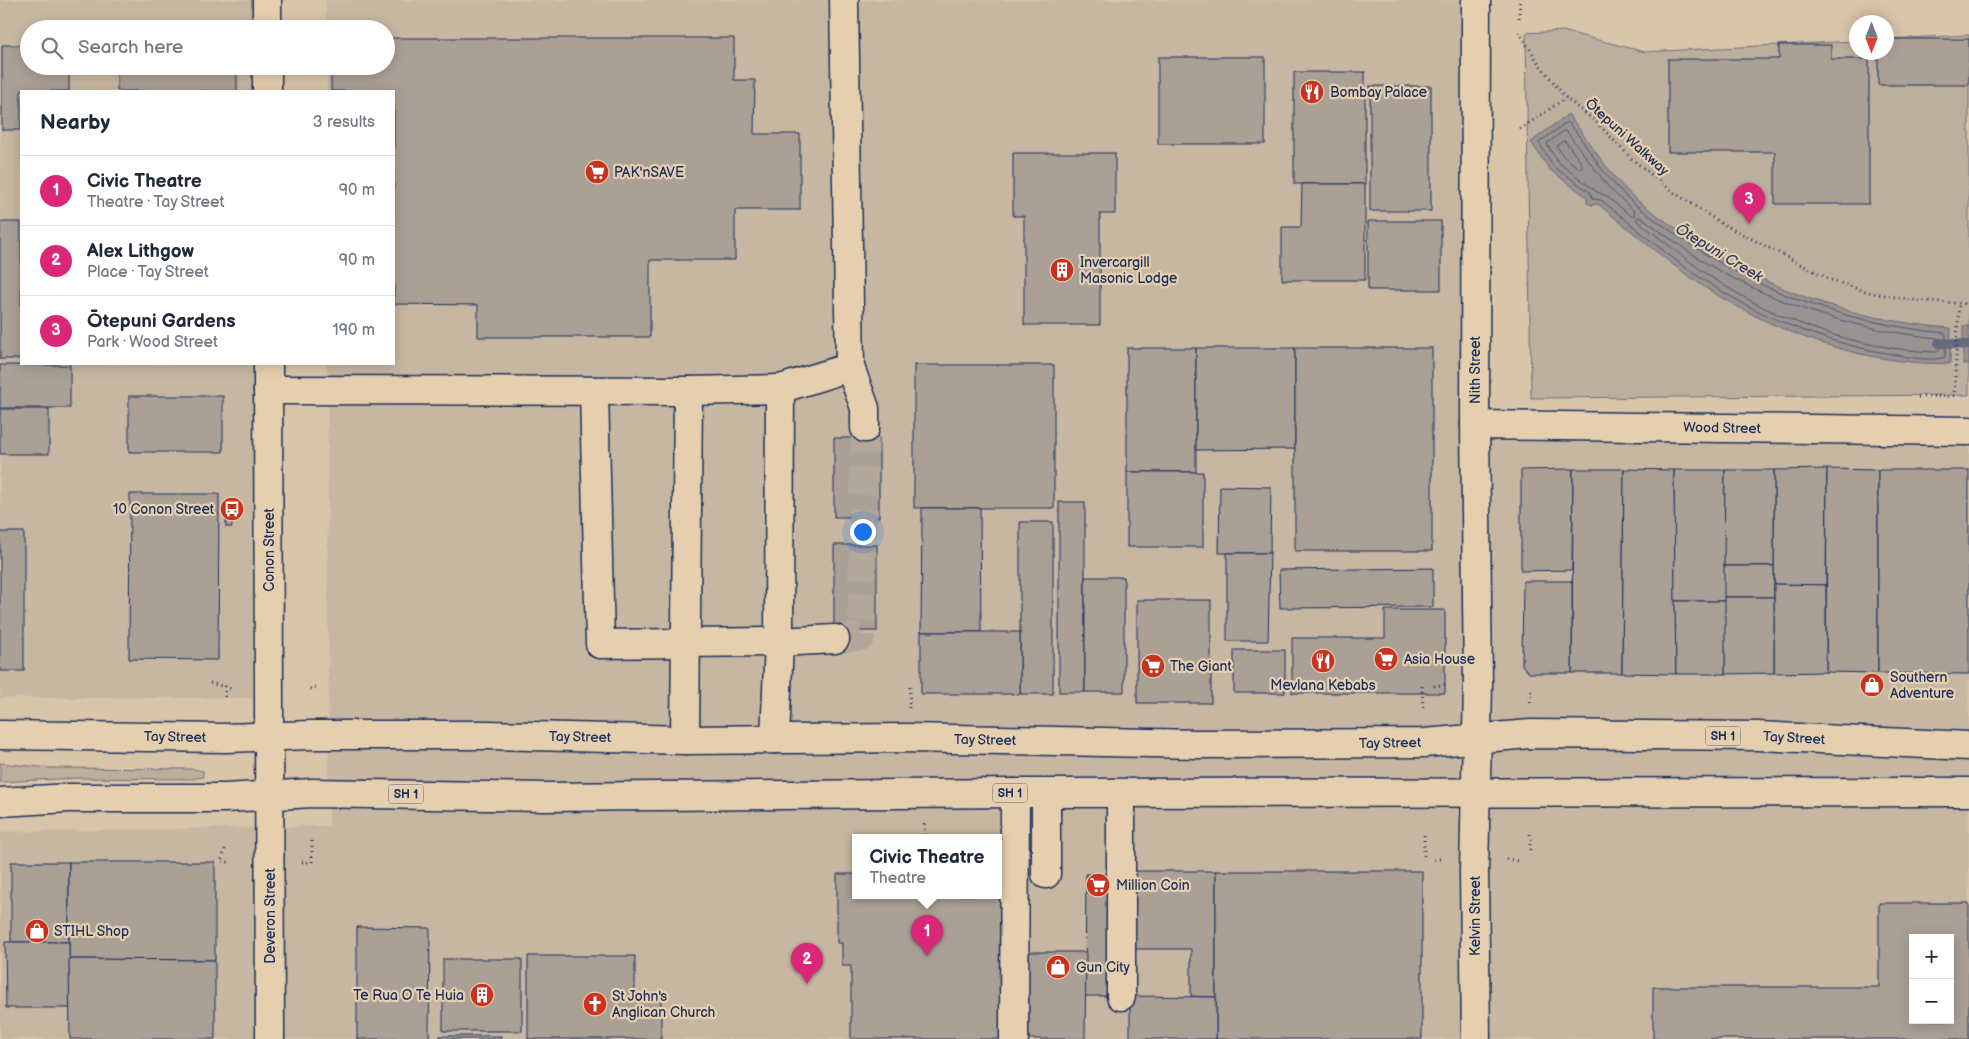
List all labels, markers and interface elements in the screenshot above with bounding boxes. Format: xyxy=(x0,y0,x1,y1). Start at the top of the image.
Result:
north arrow xyxy=(1849,15,1894,60)
search box xyxy=(20,20,395,75)
icon: search xyxy=(38,34,66,62)
text: Search here xyxy=(78,36,183,59)
restaurant icon: Bombay Palace xyxy=(1299,79,1325,105)
place label: Bombay Palace xyxy=(1330,84,1427,101)
street label: Ōtepuni Walkway xyxy=(1582,94,1674,180)
text: Nearby xyxy=(40,110,110,135)
text: 3 results xyxy=(313,113,375,132)
supermarket icon: PAK'nSAVE xyxy=(584,159,610,185)
place label: PAK'nSAVE xyxy=(614,164,684,181)
text: Civic Theatre xyxy=(87,170,202,193)
text: 1 xyxy=(53,181,59,200)
text: 90 m xyxy=(339,181,375,200)
pin: 3 xyxy=(1733,183,1765,224)
text: Theatre · Tay Street xyxy=(87,193,225,212)
water label: Ōtepuni Creek xyxy=(1672,219,1767,287)
text: Alex Lithgow xyxy=(87,240,194,263)
text: 2 xyxy=(51,251,61,270)
text: 90 m xyxy=(339,251,375,270)
place label: Invercargill Masonic Lodge xyxy=(1080,254,1177,287)
building icon: Invercargill Masonic Lodge xyxy=(1049,257,1075,283)
text: Place · Tay Street xyxy=(87,263,209,282)
text: Ōtepuni Gardens xyxy=(87,310,236,333)
text: 3 xyxy=(51,321,61,340)
text: 190 m xyxy=(333,321,375,340)
text: Park · Wood Street xyxy=(87,333,218,352)
street label: Nith Street xyxy=(1467,335,1484,404)
street label: Wood Street xyxy=(1683,419,1762,437)
bus stop icon: 10 Conon Street xyxy=(219,496,245,522)
place label: 10 Conon Street xyxy=(113,501,215,518)
street label: Conon Street xyxy=(261,508,278,592)
your location xyxy=(850,519,876,545)
supermarket icon: Asia House xyxy=(1373,646,1399,672)
restaurant icon: Mevlana Kebabs xyxy=(1310,648,1336,674)
place label: Asia House xyxy=(1404,651,1475,668)
supermarket icon: The Giant xyxy=(1140,653,1166,679)
place label: The Giant xyxy=(1170,658,1232,675)
place label: Southern Adventure xyxy=(1890,669,1954,702)
shop icon: Southern Adventure xyxy=(1859,672,1885,698)
place label: Mevlana Kebabs xyxy=(1270,677,1376,694)
road number: SH 1 xyxy=(1706,726,1740,746)
street label: Tay Street xyxy=(144,728,207,746)
street label: Tay Street xyxy=(549,728,612,746)
street label: Tay Street xyxy=(1762,728,1826,748)
street label: Tay Street xyxy=(954,731,1017,749)
street label: Tay Street xyxy=(1359,734,1422,752)
road number: SH 1 xyxy=(388,784,424,804)
road number: SH 1 xyxy=(992,784,1028,802)
popup xyxy=(852,834,1002,899)
text: Civic Theatre xyxy=(870,846,984,869)
street label: Deveron Street xyxy=(262,867,279,964)
text: Theatre xyxy=(870,869,926,888)
supermarket icon: Million Coin xyxy=(1085,872,1111,898)
street label: Kelvin Street xyxy=(1467,875,1484,956)
place label: Million Coin xyxy=(1116,877,1190,894)
pin: 1 xyxy=(911,915,943,956)
shop icon: STIHL Shop xyxy=(24,918,50,944)
place label: STIHL Shop xyxy=(54,923,129,940)
map controls xyxy=(1909,934,1954,1024)
button: + xyxy=(1909,934,1954,979)
pin: 2 xyxy=(791,943,823,984)
shop icon: Gun City xyxy=(1045,954,1071,980)
place label: Gun City xyxy=(1076,959,1131,976)
button: − xyxy=(1909,979,1954,1024)
building icon: Te Rua O Te Huia xyxy=(469,982,495,1008)
place label: Te Rua O Te Huia xyxy=(353,987,464,1004)
place label: St John's Anglican Church xyxy=(612,988,716,1021)
church icon: St John's Anglican Church xyxy=(582,991,608,1017)

